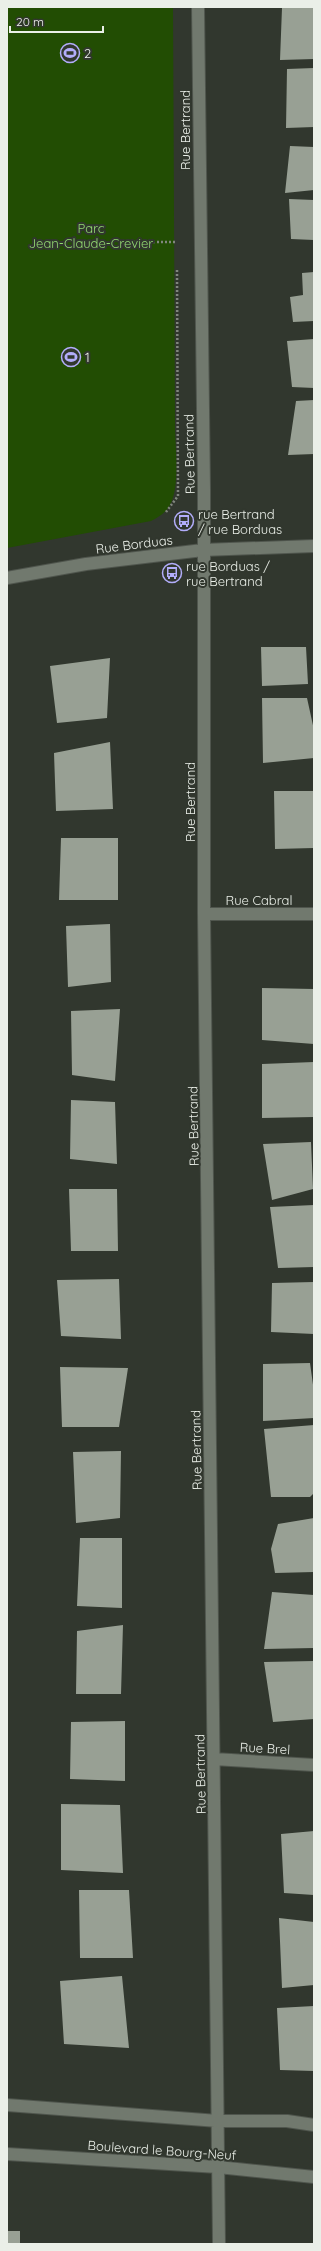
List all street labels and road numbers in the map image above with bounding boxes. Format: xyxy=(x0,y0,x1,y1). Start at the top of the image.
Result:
street label: Rue Bertrand xyxy=(177,90,193,170)
street label: Rue Bertrand xyxy=(180,414,198,494)
street label: Rue Borduas xyxy=(95,531,173,557)
street label: Rue Bertrand xyxy=(182,762,198,842)
street label: Rue Cabral xyxy=(226,892,292,908)
street label: Rue Bertrand xyxy=(184,1086,202,1166)
street label: Rue Bertrand xyxy=(187,1410,205,1490)
street label: Rue Bertrand xyxy=(191,1734,209,1814)
street label: Rue Brel xyxy=(239,1739,291,1757)
street label: Boulevard le Bourg-Neuf xyxy=(87,2137,237,2163)

